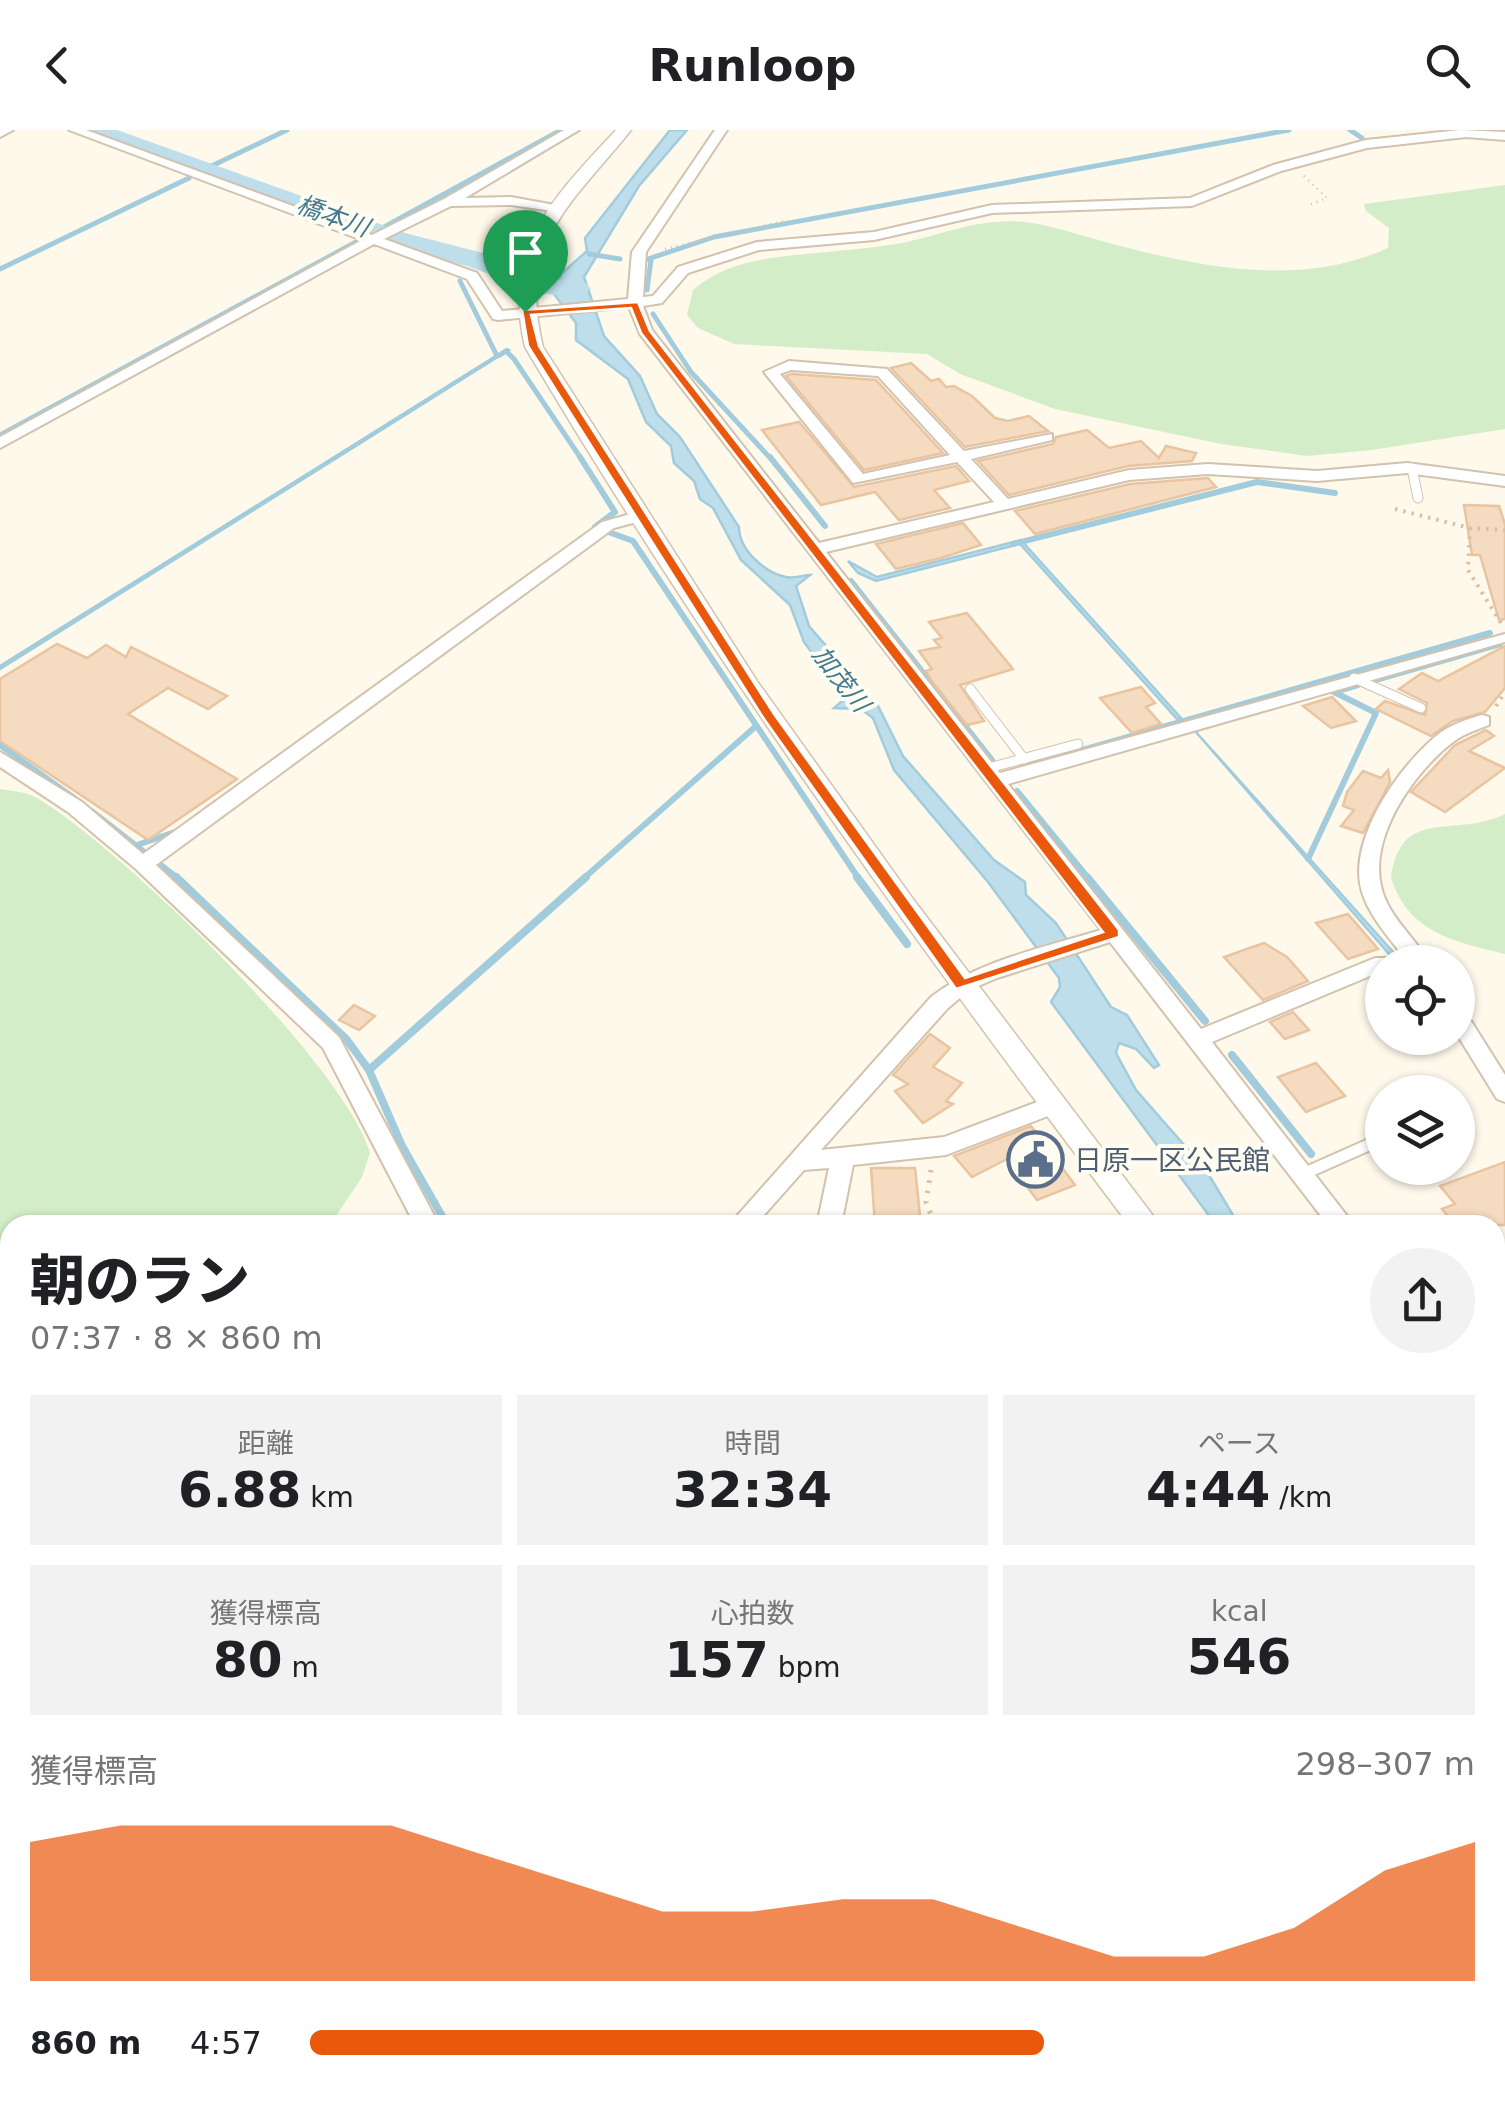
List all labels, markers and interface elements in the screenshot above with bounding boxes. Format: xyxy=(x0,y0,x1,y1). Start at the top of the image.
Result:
icon: back xyxy=(30,38,85,93)
icon: search xyxy=(1420,38,1475,93)
text: Runloop xyxy=(648,39,857,92)
water label: 橋本川 xyxy=(293,190,376,243)
pin xyxy=(483,210,568,313)
icon: arrive xyxy=(498,225,553,280)
water label: 加茂川 xyxy=(806,641,877,720)
map controls xyxy=(1365,945,1475,1185)
button: locate xyxy=(1365,945,1475,1055)
button: layers xyxy=(1365,1075,1475,1185)
public building icon: 日原一区公民館 xyxy=(1005,1130,1065,1190)
place label: 日原一区公民館 xyxy=(1074,1144,1270,1177)
button: share xyxy=(1370,1248,1475,1353)
text: 朝のラン xyxy=(30,1249,250,1313)
text: 07:37 · 8 × 860 m xyxy=(30,1319,323,1357)
text: 距離 xyxy=(238,1427,294,1460)
text: 時間 xyxy=(724,1427,781,1460)
text: ペース xyxy=(1198,1427,1280,1460)
text: 6.88 xyxy=(178,1461,301,1519)
text: 32:34 xyxy=(673,1461,832,1519)
text: 4:44 xyxy=(1146,1461,1270,1519)
text: km xyxy=(301,1481,354,1514)
text: /km xyxy=(1270,1481,1332,1514)
text: kcal xyxy=(1211,1595,1267,1628)
text: 獲得標高 xyxy=(210,1597,322,1630)
text: 心拍数 xyxy=(710,1597,795,1630)
text: 546 xyxy=(1187,1628,1291,1686)
text: 80 xyxy=(213,1631,283,1689)
text: 157 xyxy=(664,1631,769,1689)
text: m xyxy=(283,1651,319,1684)
text: bpm xyxy=(769,1651,841,1684)
text: 298–307 m xyxy=(1296,1745,1475,1783)
text: 獲得標高 xyxy=(30,1752,158,1790)
text: 860 m xyxy=(30,2024,141,2062)
text: 4:57 xyxy=(190,2024,262,2062)

